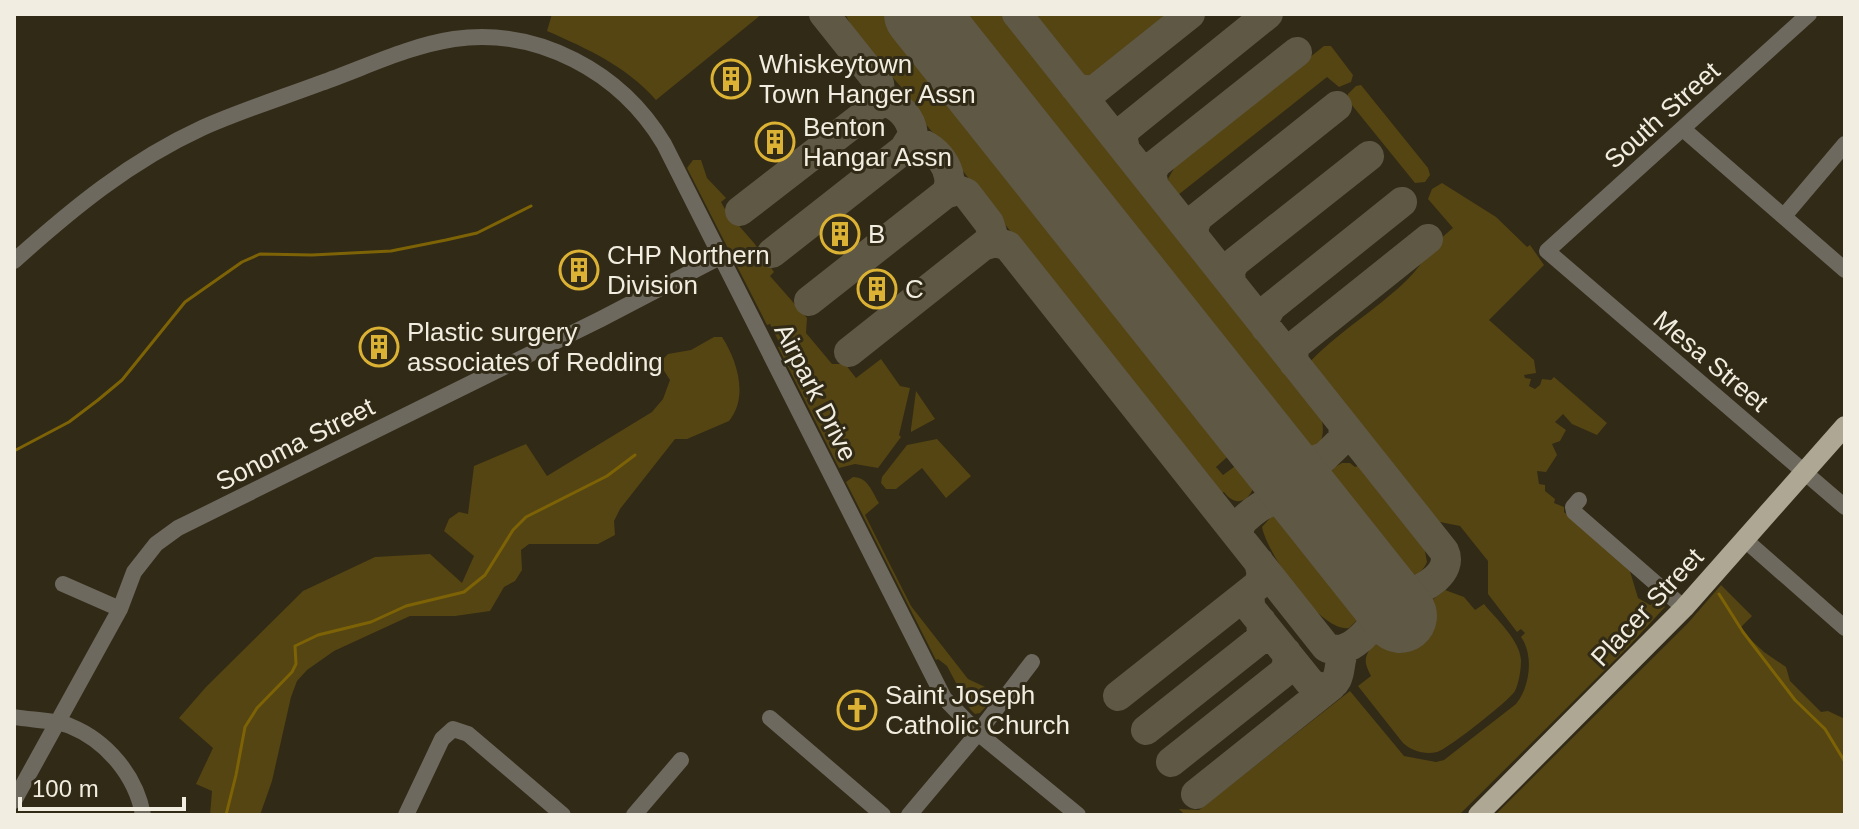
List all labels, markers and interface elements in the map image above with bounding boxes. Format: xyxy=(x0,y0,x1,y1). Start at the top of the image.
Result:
place label: Whiskeytown Town Hanger Assn xyxy=(759,49,976,109)
street label: South Street xyxy=(1598,55,1726,175)
building icon: Whiskeytown Town Hanger Assn xyxy=(710,58,752,100)
place label: Benton Hangar Assn xyxy=(803,112,952,172)
building icon: Benton Hangar Assn xyxy=(754,121,796,163)
building icon: B xyxy=(819,213,861,255)
place label: B xyxy=(868,219,885,249)
place label: CHP Northern Division xyxy=(607,240,770,300)
building icon: CHP Northern Division xyxy=(558,249,600,291)
building icon: C xyxy=(856,268,898,310)
place label: C xyxy=(905,274,924,304)
street label: Mesa Street xyxy=(1648,304,1775,418)
place label: Plastic surgery associates of Redding xyxy=(407,317,663,377)
street label: Airpark Drive xyxy=(769,318,863,466)
building icon: Plastic surgery associates of Redding xyxy=(358,326,400,368)
street label: Sonoma Street xyxy=(211,391,380,497)
street label: Placer Street xyxy=(1585,541,1710,672)
place label: Saint Joseph Catholic Church xyxy=(885,680,1070,740)
church icon: Saint Joseph Catholic Church xyxy=(836,689,878,731)
scale bar xyxy=(20,761,184,811)
text: 100 m xyxy=(32,775,99,802)

